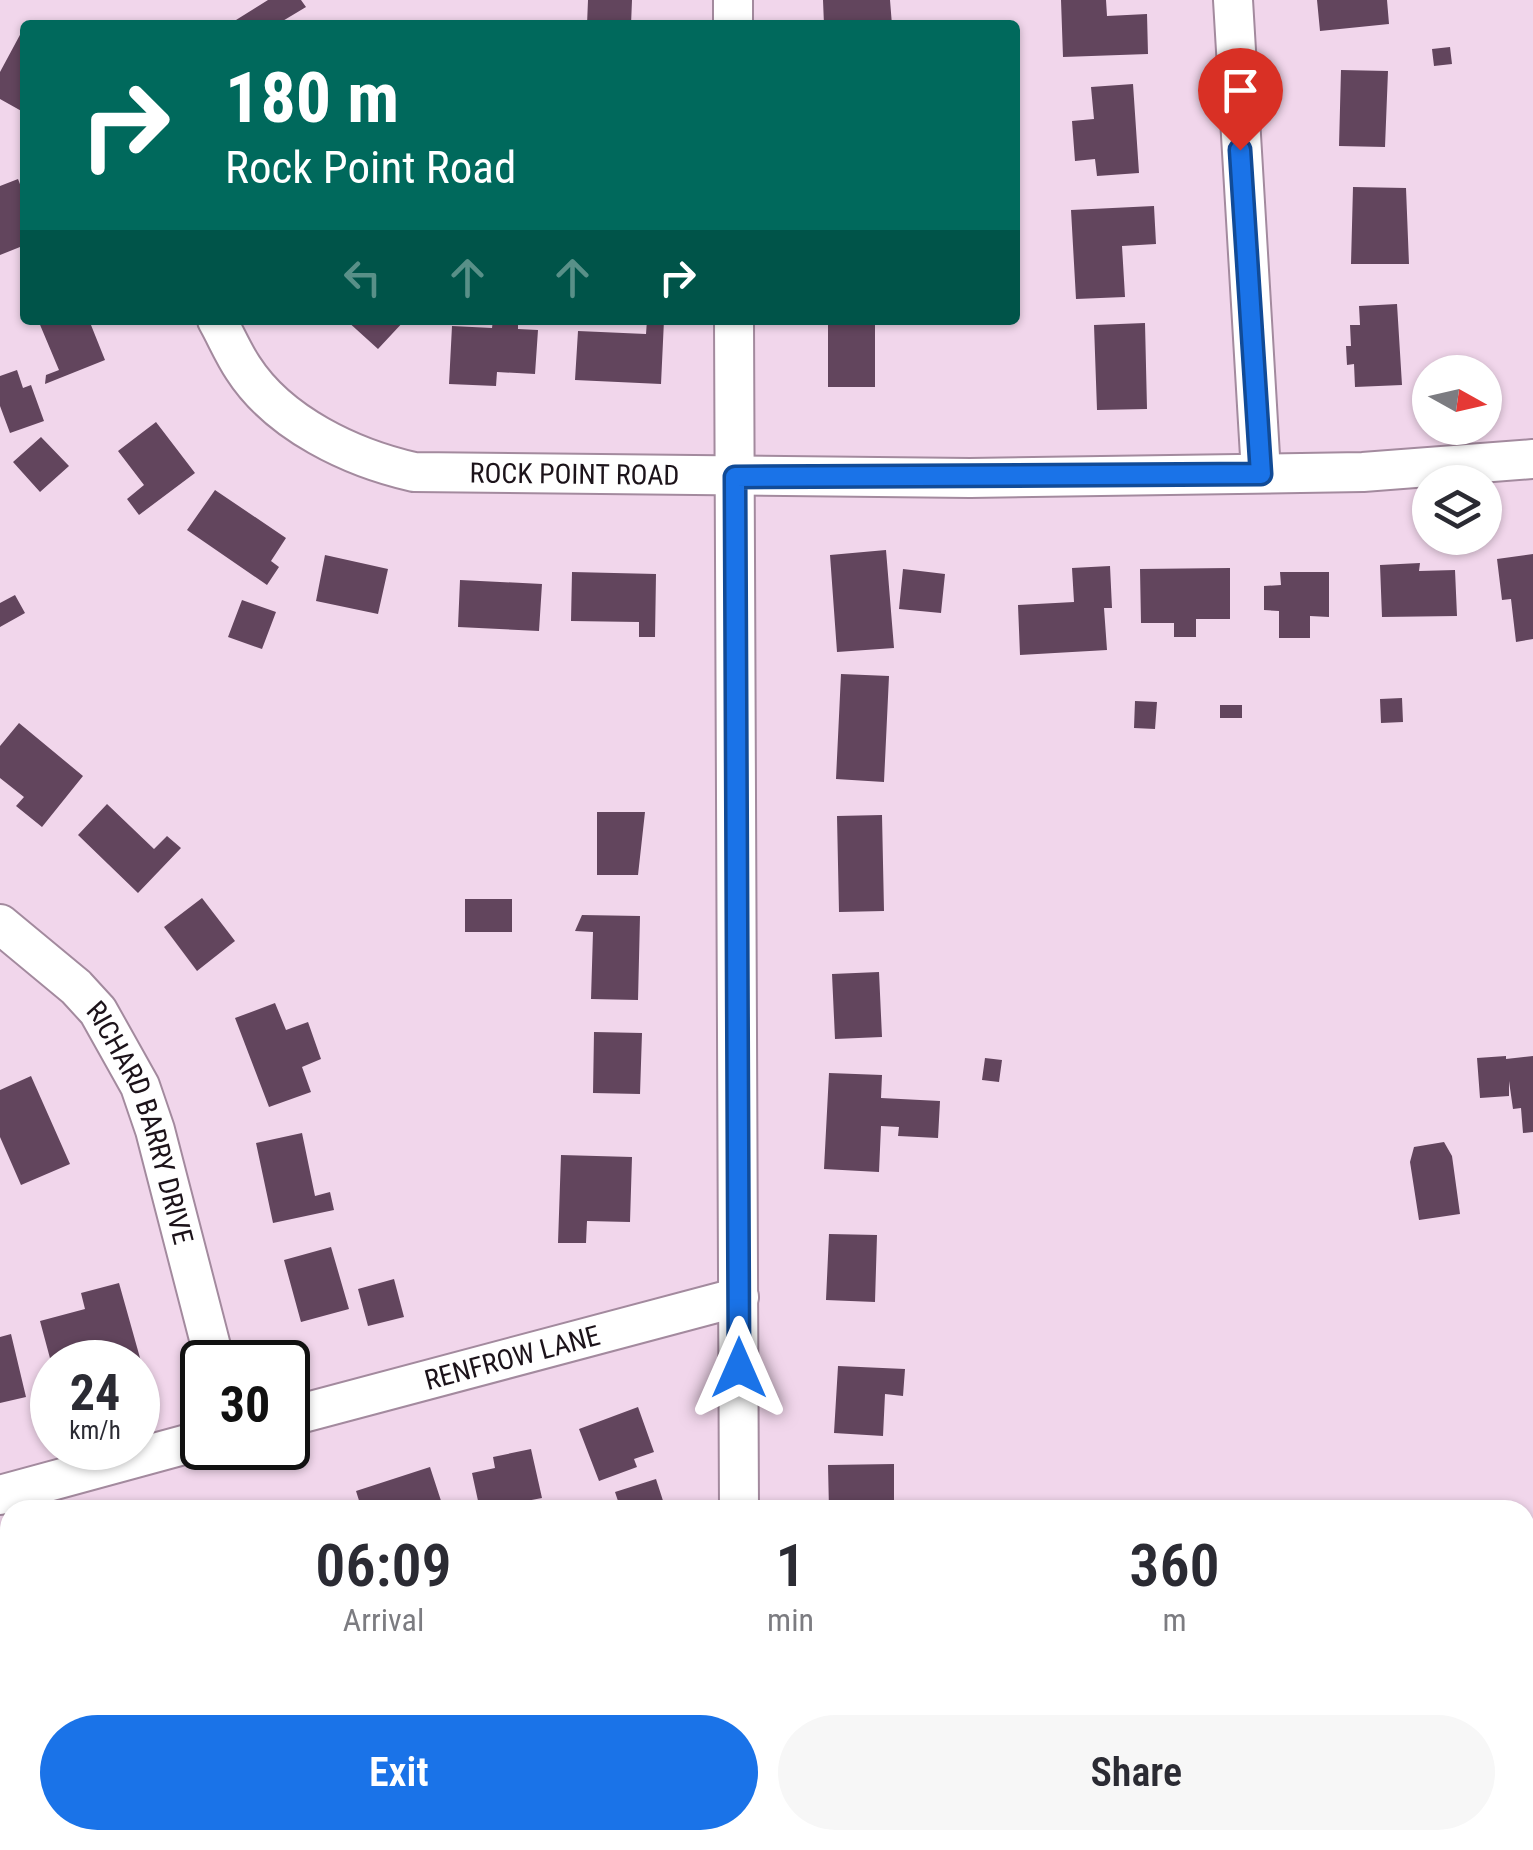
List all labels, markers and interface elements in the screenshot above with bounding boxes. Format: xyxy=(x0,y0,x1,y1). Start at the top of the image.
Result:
pin xyxy=(1198,48,1283,151)
text: 180 m xyxy=(225,57,399,139)
icon: right xyxy=(60,60,190,190)
icon: arrive xyxy=(1213,63,1268,118)
text: Rock Point Road xyxy=(225,141,516,194)
icon: left xyxy=(335,250,390,305)
icon: ahead xyxy=(440,250,495,305)
icon: ahead xyxy=(545,250,600,305)
icon: right xyxy=(650,250,705,305)
north arrow xyxy=(1412,355,1502,445)
map controls xyxy=(1412,355,1502,555)
street label: ROCK POINT ROAD xyxy=(470,456,680,491)
button: layers xyxy=(1412,465,1502,555)
street label: RICHARD BARRY DRIVE xyxy=(80,994,200,1248)
position arrow xyxy=(687,1316,791,1420)
street label: RENFROW LANE xyxy=(421,1318,603,1396)
speed limit sign: 30 xyxy=(180,1340,310,1470)
text: 24 xyxy=(70,1364,120,1422)
text: km/h xyxy=(69,1416,121,1445)
text: 06:09 xyxy=(315,1530,452,1601)
text: 1 xyxy=(775,1530,806,1601)
text: 360 xyxy=(1129,1530,1220,1601)
text: Arrival xyxy=(343,1601,424,1639)
text: min xyxy=(767,1601,814,1639)
text: m xyxy=(1162,1601,1187,1639)
button: Exit xyxy=(40,1715,758,1830)
button: Share xyxy=(778,1715,1495,1830)

